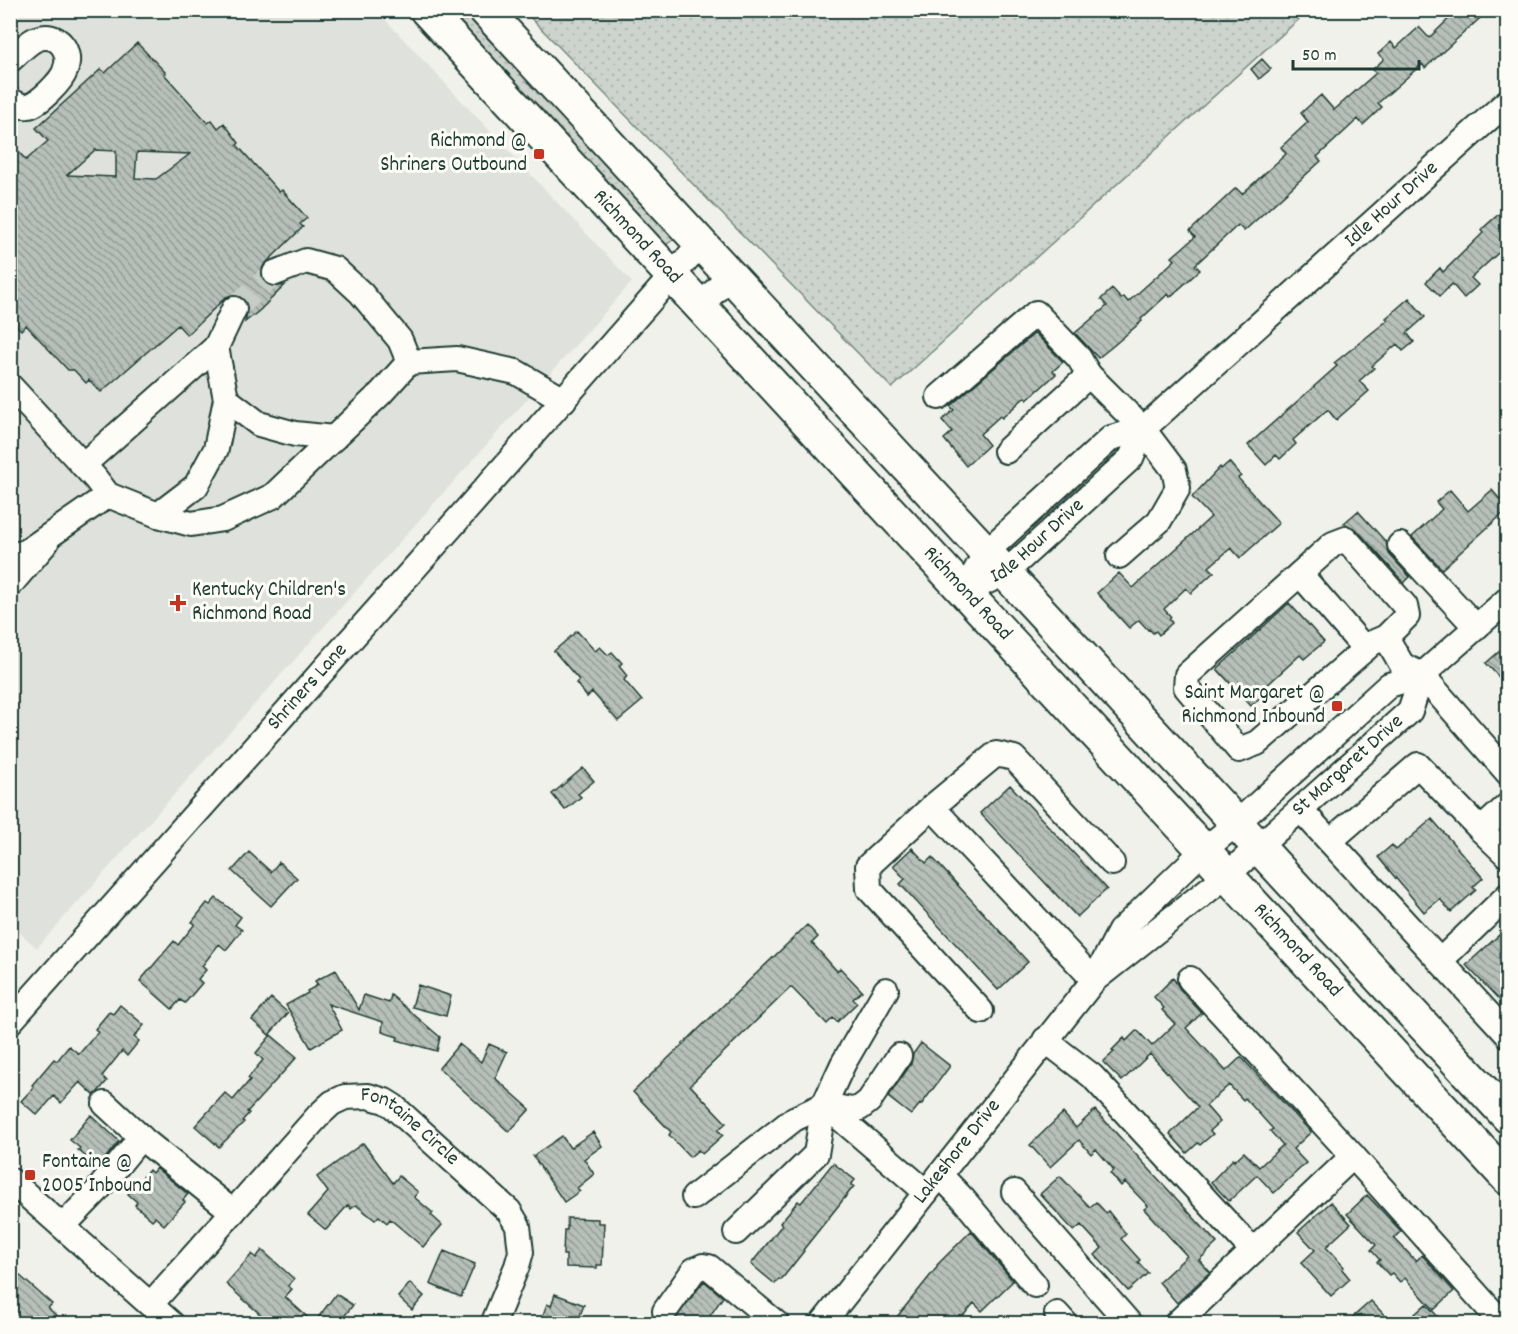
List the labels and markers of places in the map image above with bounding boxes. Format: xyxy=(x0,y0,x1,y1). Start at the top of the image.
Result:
place label: Richmond @ Shriners Outbound xyxy=(380,127,527,181)
marker: Richmond @ Shriners Outbound xyxy=(532,147,546,161)
place label: Kentucky Children's Richmond Road xyxy=(192,576,346,630)
marker: Kentucky Children's Richmond Road xyxy=(169,594,187,612)
place label: Saint Margaret @ Richmond Inbound xyxy=(1181,679,1325,733)
marker: Saint Margaret @ Richmond Inbound xyxy=(1330,699,1344,713)
place label: Fontaine @ 2005 Inbound xyxy=(42,1148,152,1202)
marker: Fontaine @ 2005 Inbound xyxy=(23,1168,37,1182)

